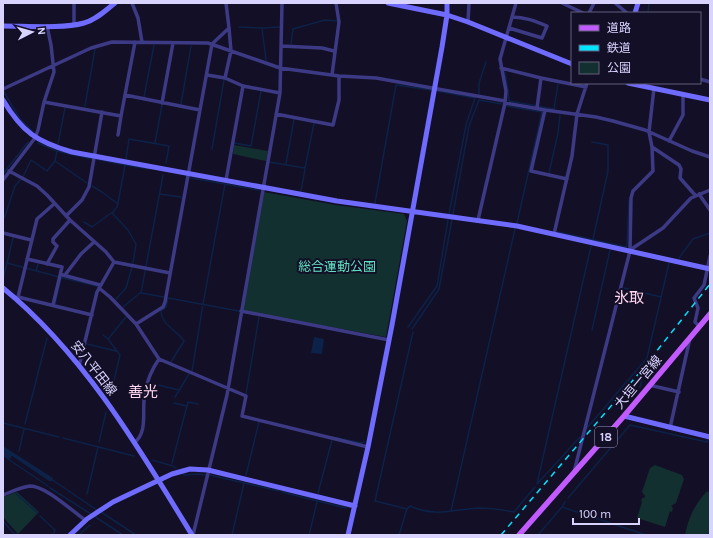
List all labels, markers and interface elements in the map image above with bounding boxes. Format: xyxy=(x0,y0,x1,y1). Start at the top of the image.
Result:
north arrow xyxy=(12,12,52,52)
legend xyxy=(571,12,701,84)
text: 道路 xyxy=(607,21,631,35)
text: N xyxy=(35,26,48,36)
text: 鉄道 xyxy=(607,41,631,55)
text: 公園 xyxy=(607,61,631,75)
park label: 総合運動公園 xyxy=(298,259,376,274)
district label: 氷取 xyxy=(614,289,644,307)
street label: 安八平田線 xyxy=(68,338,120,398)
street label: 大垣一宮線 xyxy=(611,352,665,412)
district label: 善光 xyxy=(128,383,158,401)
road number: 18 xyxy=(595,427,617,447)
scale bar xyxy=(573,500,639,526)
text: 100 m xyxy=(579,507,611,521)

